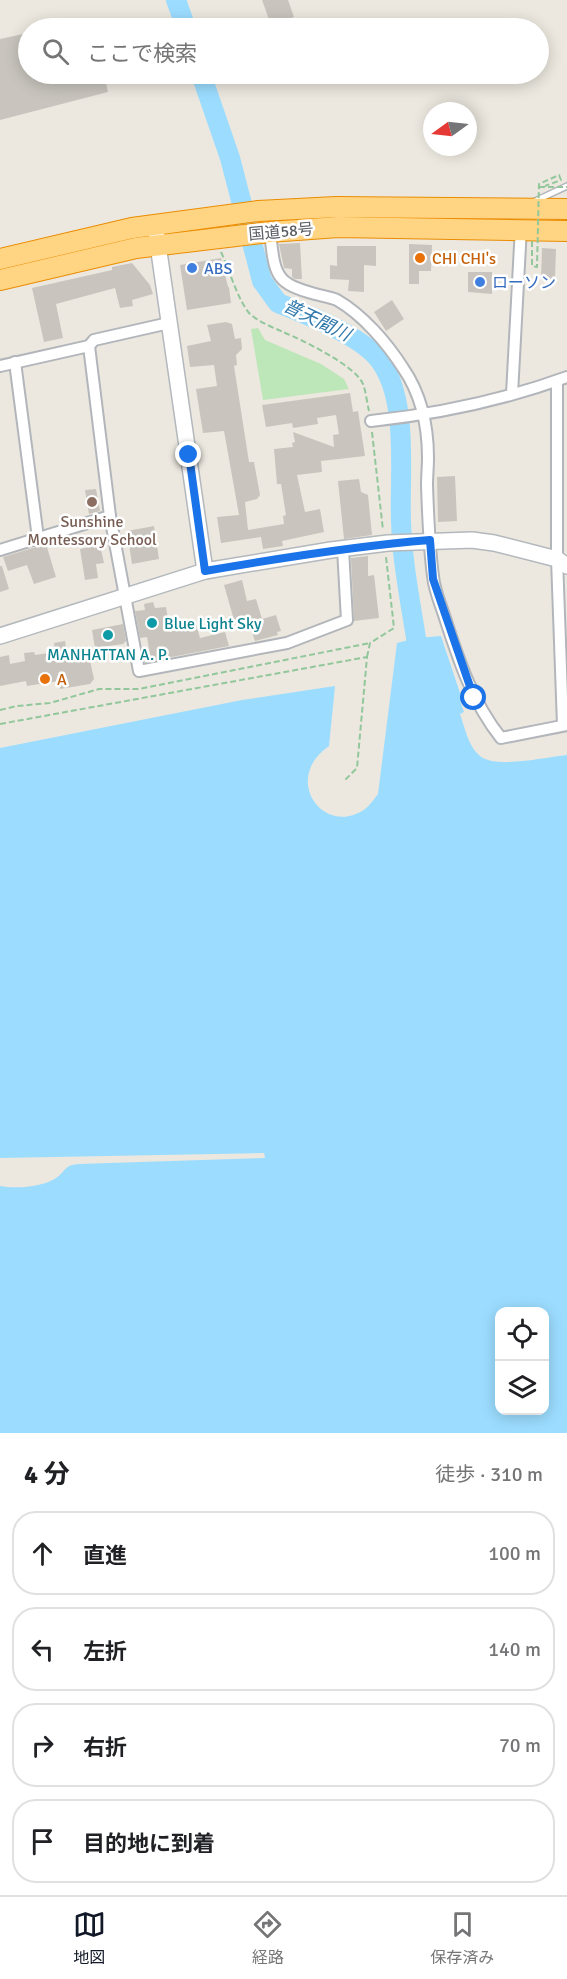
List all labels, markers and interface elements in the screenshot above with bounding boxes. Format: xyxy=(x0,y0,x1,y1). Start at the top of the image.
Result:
search box xyxy=(18,18,549,84)
icon: search xyxy=(39,35,72,68)
text: ここで検索 xyxy=(87,40,197,67)
north arrow xyxy=(423,102,477,156)
street label: 国道58号 xyxy=(248,219,314,245)
place label: CHI CHI's xyxy=(432,249,496,269)
marker: CHI CHI's xyxy=(413,251,427,265)
place label: ABS xyxy=(204,259,232,279)
marker: ABS xyxy=(185,261,199,275)
place label: ローソン xyxy=(492,273,556,293)
marker: ローソン xyxy=(473,275,487,289)
water label: 普天間川 xyxy=(280,294,356,347)
route end xyxy=(175,441,201,467)
marker: Sunshine Montessory School xyxy=(85,495,99,509)
place label: Sunshine Montessory School xyxy=(27,512,157,550)
place label: Blue Light Sky xyxy=(164,614,262,634)
marker: Blue Light Sky xyxy=(145,616,159,630)
marker: MANHATTAN A. P. xyxy=(101,628,115,642)
place label: MANHATTAN A. P. xyxy=(47,645,169,665)
place label: A xyxy=(57,670,67,690)
marker: A xyxy=(38,672,52,686)
route start xyxy=(460,684,486,710)
map controls xyxy=(495,1307,549,1415)
button: locate xyxy=(495,1307,549,1361)
button: layers xyxy=(495,1361,549,1415)
text: 4 分 xyxy=(24,1459,70,1491)
text: 徒歩 · 310 m xyxy=(435,1462,543,1487)
icon: ahead xyxy=(26,1537,59,1570)
text: 100 m xyxy=(488,1541,541,1566)
text: 直進 xyxy=(83,1542,127,1569)
icon: left xyxy=(26,1633,59,1666)
text: 140 m xyxy=(488,1637,541,1662)
text: 左折 xyxy=(83,1638,127,1665)
icon: right xyxy=(26,1729,59,1762)
text: 70 m xyxy=(499,1733,541,1758)
text: 右折 xyxy=(83,1734,127,1761)
icon: arrive xyxy=(26,1825,59,1858)
text: 目的地に到着 xyxy=(83,1830,215,1857)
tab: 地図 xyxy=(73,1908,106,1968)
tab: 経路 xyxy=(251,1908,284,1968)
tab: 保存済み xyxy=(430,1908,494,1968)

